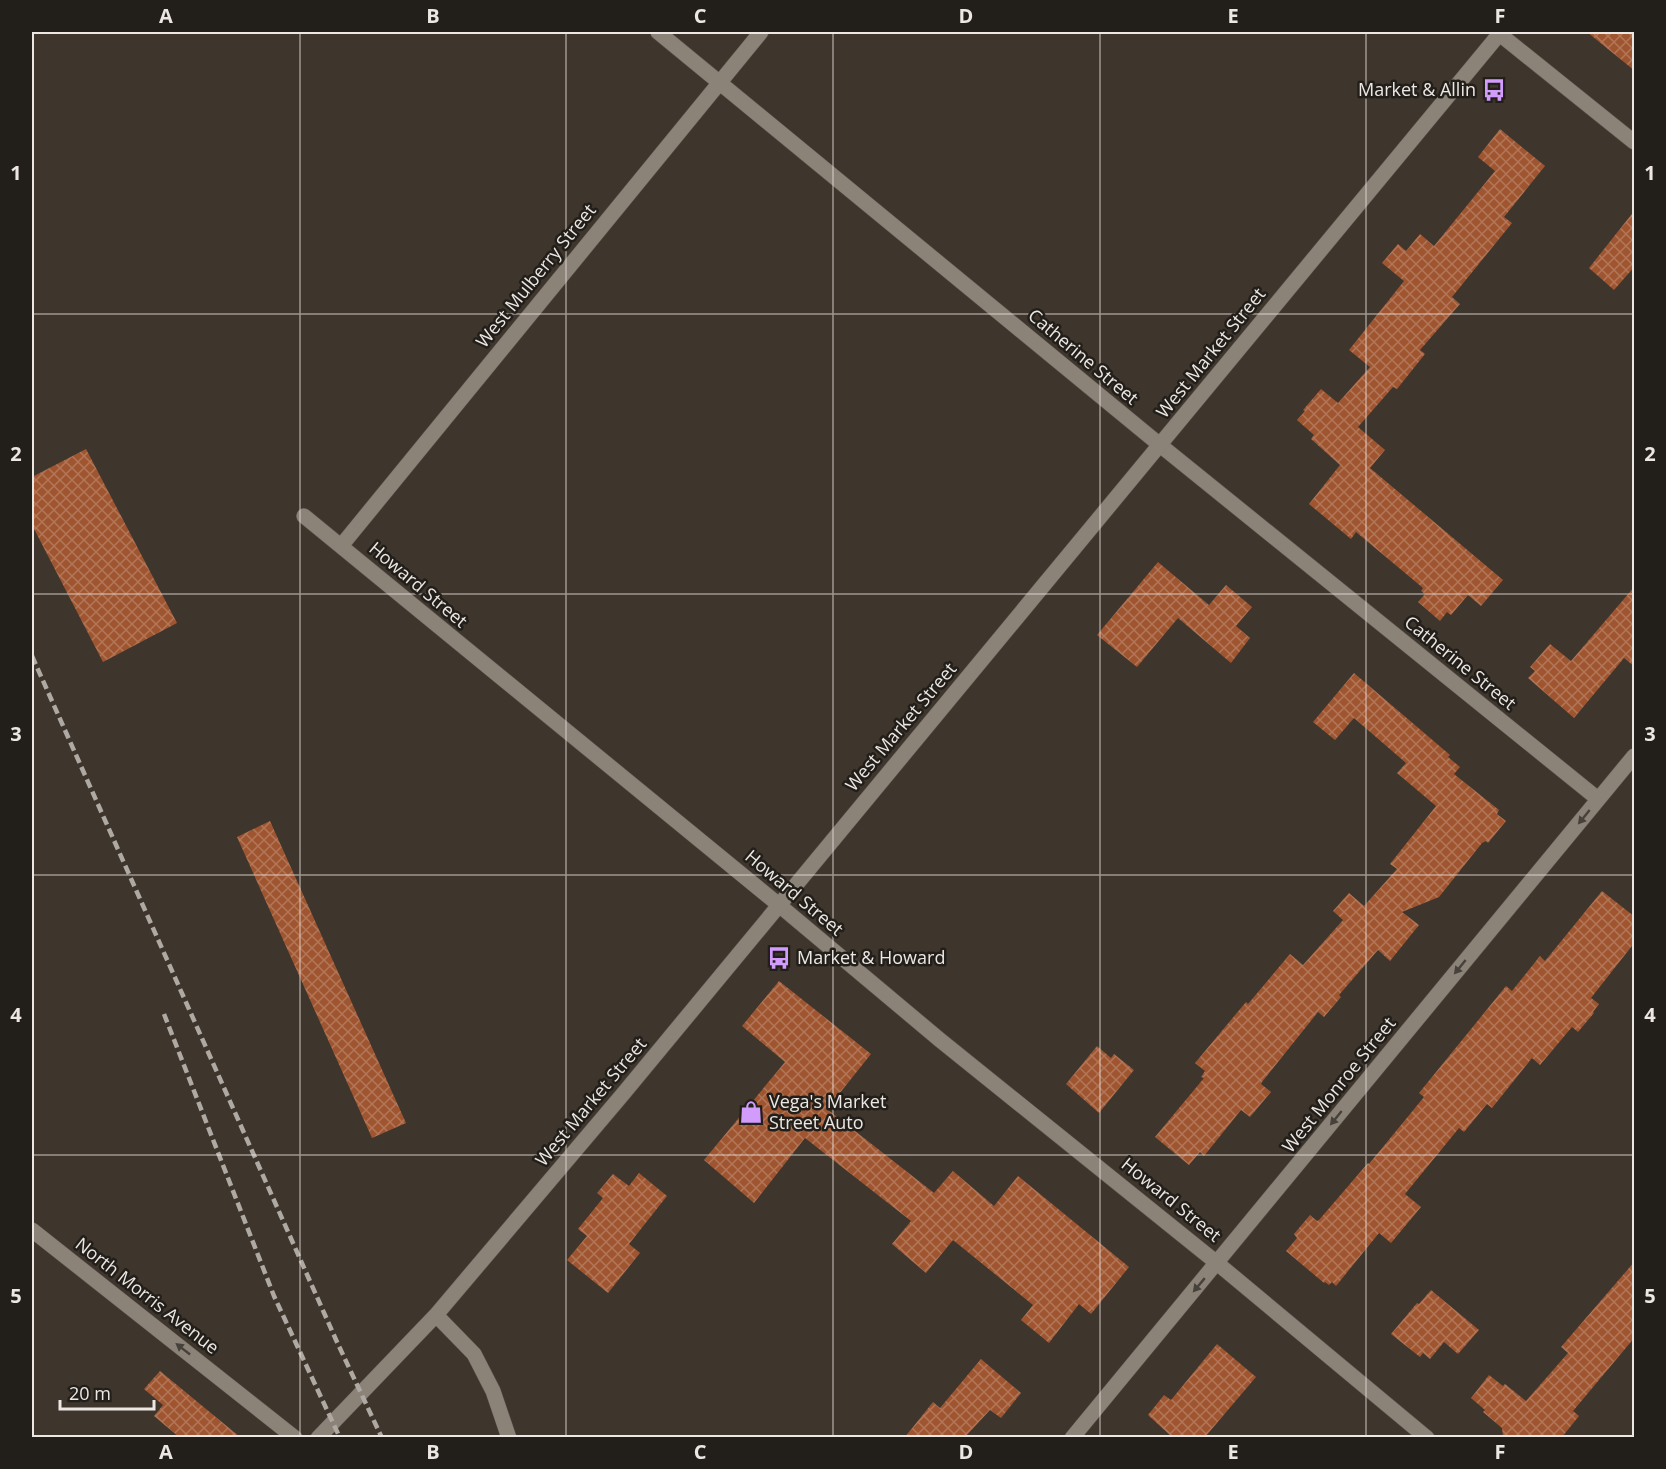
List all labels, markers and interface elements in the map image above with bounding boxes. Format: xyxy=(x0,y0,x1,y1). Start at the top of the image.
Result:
text: A xyxy=(159,2,173,29)
text: B xyxy=(426,2,440,29)
text: C xyxy=(694,2,707,29)
text: D xyxy=(959,2,973,29)
text: E xyxy=(1227,2,1239,29)
text: F xyxy=(1495,2,1505,29)
place label: Market & Allin xyxy=(1358,77,1476,101)
bus stop icon: Market & Allin xyxy=(1481,77,1507,103)
text: 1 xyxy=(10,159,22,186)
text: 1 xyxy=(1644,159,1656,186)
street label: West Mulberry Street xyxy=(470,199,601,352)
street label: West Market Street xyxy=(1150,282,1270,422)
street label: Catherine Street xyxy=(1023,303,1144,409)
text: 2 xyxy=(10,440,22,467)
text: 2 xyxy=(1644,440,1656,467)
street label: Howard Street xyxy=(364,536,473,632)
street label: Catherine Street xyxy=(1400,610,1521,715)
street label: West Market Street xyxy=(839,657,961,796)
text: 3 xyxy=(10,720,22,747)
text: 3 xyxy=(1644,720,1656,747)
one-way arrow xyxy=(1578,809,1590,824)
street label: Howard Street xyxy=(740,844,849,940)
bus stop icon: Market & Howard xyxy=(766,945,792,971)
place label: Market & Howard xyxy=(797,945,945,969)
one-way arrow xyxy=(1454,960,1467,975)
text: 4 xyxy=(10,1001,22,1028)
text: 4 xyxy=(1644,1001,1656,1028)
street label: West Monroe Street xyxy=(1276,1012,1400,1157)
street label: West Market Street xyxy=(529,1032,651,1171)
place label: Vega's Market Street Auto xyxy=(769,1089,886,1134)
shop icon: Vega's Market Street Auto xyxy=(738,1099,764,1125)
one-way arrow xyxy=(1330,1110,1343,1126)
street label: Howard Street xyxy=(1117,1152,1226,1247)
street label: North Morris Avenue xyxy=(71,1232,224,1359)
one-way arrow xyxy=(1193,1277,1206,1292)
text: 5 xyxy=(10,1282,22,1309)
text: 5 xyxy=(1644,1282,1656,1309)
one-way arrow xyxy=(175,1344,190,1356)
scale bar xyxy=(60,1373,154,1411)
text: 20 m xyxy=(69,1381,111,1405)
text: A xyxy=(159,1438,173,1465)
text: B xyxy=(426,1438,440,1465)
text: C xyxy=(694,1438,707,1465)
text: D xyxy=(959,1438,973,1465)
text: E xyxy=(1227,1438,1239,1465)
text: F xyxy=(1495,1438,1505,1465)

